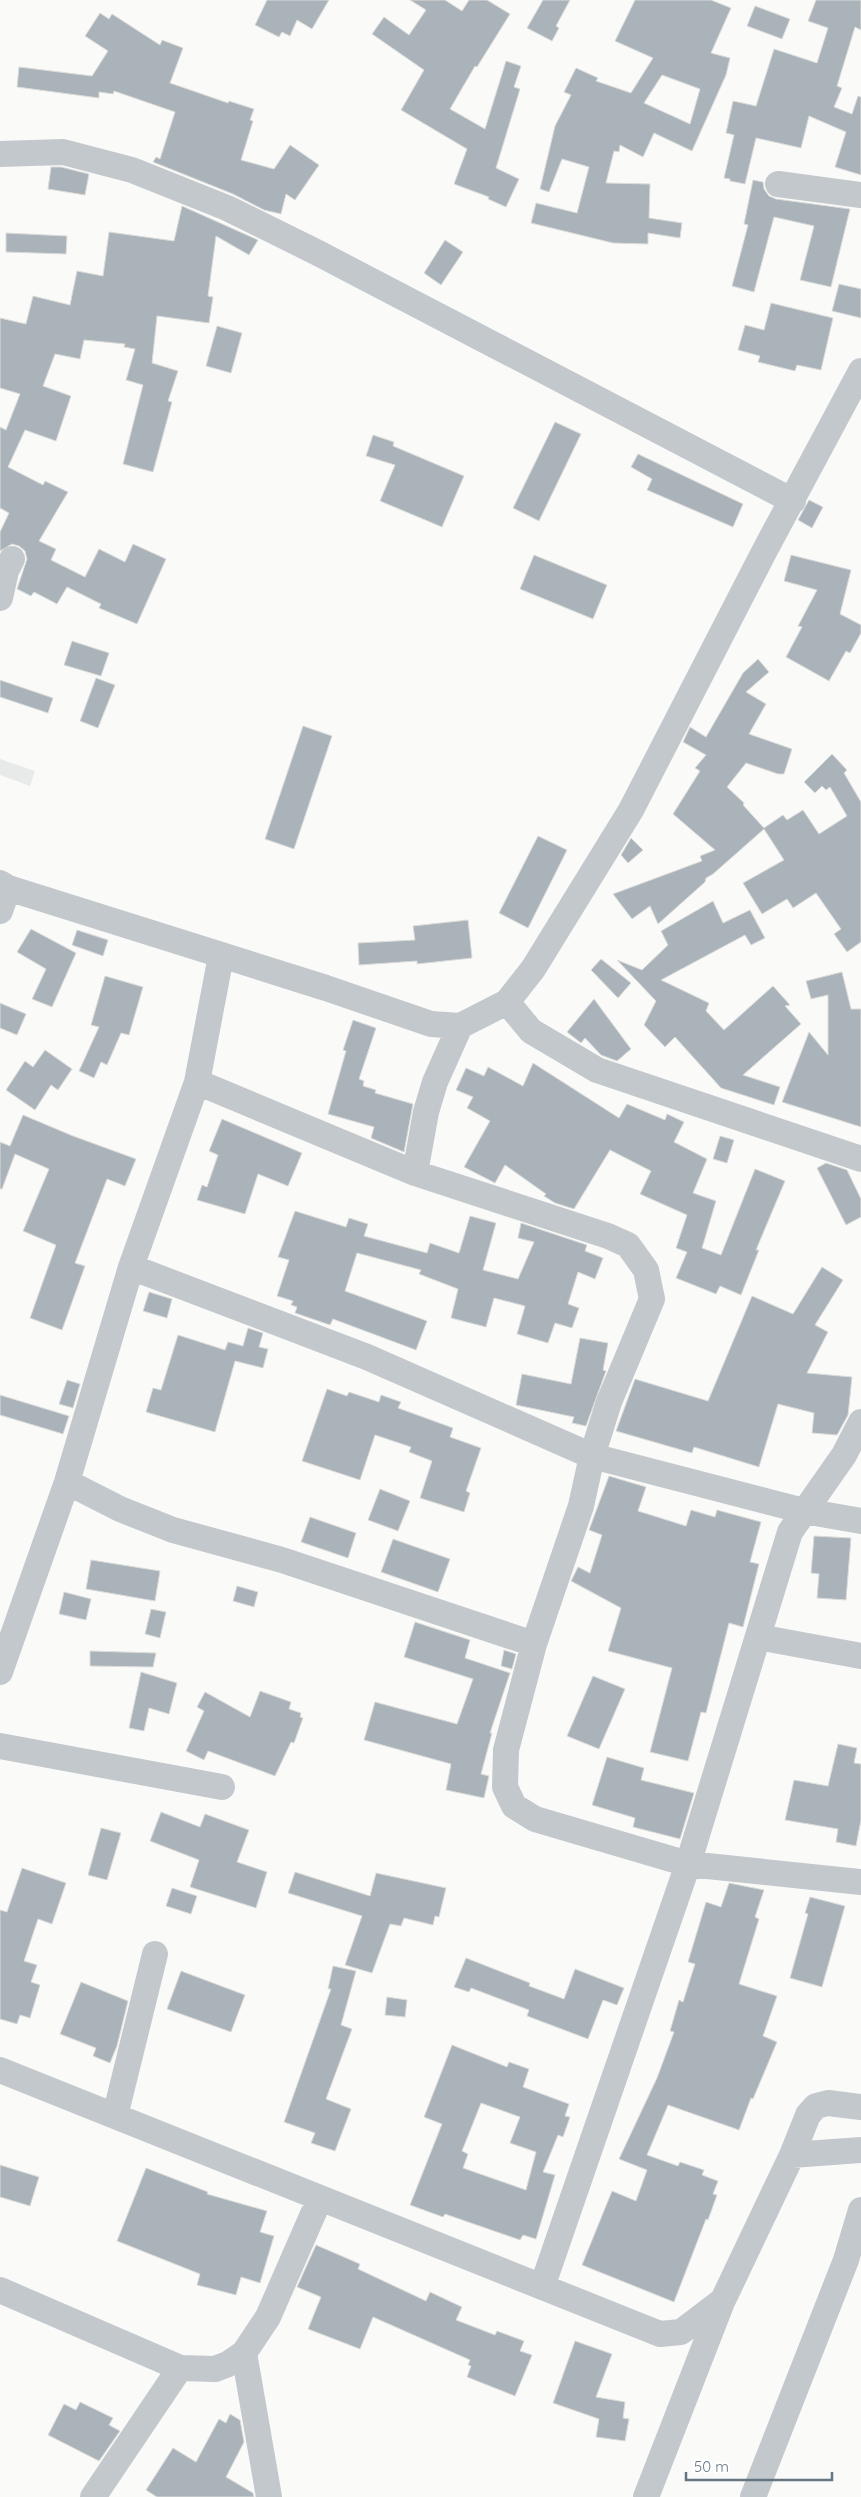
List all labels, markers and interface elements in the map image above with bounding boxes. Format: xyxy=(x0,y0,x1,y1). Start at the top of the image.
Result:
scale bar xyxy=(686,2450,832,2482)
text: 50 m xyxy=(694,2457,729,2476)

